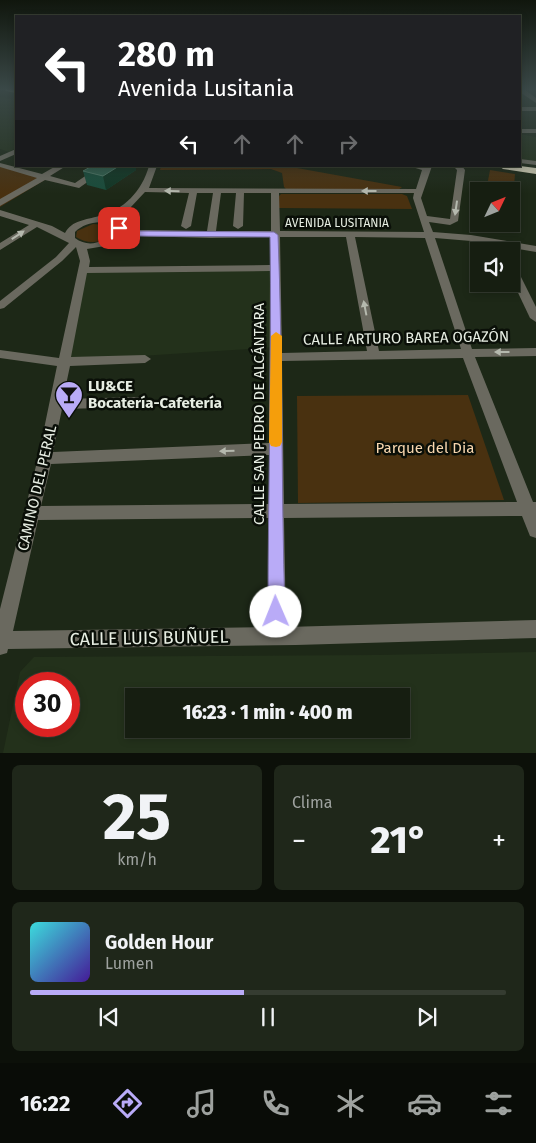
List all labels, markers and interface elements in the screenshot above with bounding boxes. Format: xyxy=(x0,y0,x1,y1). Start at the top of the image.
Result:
text: 280 m xyxy=(118,33,215,75)
icon: left xyxy=(35,35,100,100)
text: Avenida Lusitania xyxy=(118,75,294,102)
icon: left xyxy=(175,130,203,158)
icon: ahead xyxy=(228,130,256,158)
icon: ahead xyxy=(281,130,309,158)
icon: right xyxy=(334,130,362,158)
north arrow xyxy=(470,182,520,232)
map controls xyxy=(470,182,520,292)
one-way arrow xyxy=(163,187,179,195)
one-way arrow xyxy=(361,187,377,195)
one-way arrow xyxy=(452,201,460,217)
pin xyxy=(98,207,140,249)
icon: arrive xyxy=(105,214,133,242)
street label: AVENIDA LUSITANIA xyxy=(285,216,389,230)
one-way arrow xyxy=(11,231,25,240)
button: sound xyxy=(470,242,520,292)
one-way arrow xyxy=(360,300,368,316)
street label: CALLE SAN PEDRO DE ALCÁNTARA xyxy=(250,303,268,525)
street label: CALLE ARTURO BAREA OGAZÓN xyxy=(303,327,509,349)
one-way arrow xyxy=(494,349,510,357)
place label: LU&CE Bocatería-Cafetería xyxy=(88,377,222,412)
bar icon: LU&CE Bocatería-Cafetería xyxy=(54,380,84,419)
street label: CAMINO DEL PERAL xyxy=(14,423,60,553)
park label: Parque del Dia xyxy=(376,439,474,457)
one-way arrow xyxy=(219,447,235,455)
position arrow xyxy=(249,585,301,637)
street label: CALLE LUIS BUÑUEL xyxy=(69,625,229,650)
speed limit sign: 30 xyxy=(15,672,80,737)
text: 16:23 · 1 min · 400 m xyxy=(182,701,353,724)
text: 25 xyxy=(103,778,171,856)
text: Clima xyxy=(292,793,332,812)
text: 21° xyxy=(371,817,427,863)
text: − xyxy=(292,824,306,857)
text: + xyxy=(492,824,506,857)
text: km/h xyxy=(117,850,157,869)
text: Golden Hour xyxy=(105,931,214,954)
text: Lumen xyxy=(105,954,154,973)
icon: previous xyxy=(95,1003,123,1031)
icon: pause xyxy=(254,1003,282,1031)
icon: next xyxy=(413,1003,441,1031)
icon: directions xyxy=(110,1086,145,1121)
icon: music xyxy=(184,1086,219,1121)
icon: phone xyxy=(258,1086,293,1121)
icon: climate xyxy=(333,1086,368,1121)
icon: car xyxy=(407,1086,442,1121)
icon: filters xyxy=(481,1086,516,1121)
text: 16:22 xyxy=(20,1090,70,1117)

